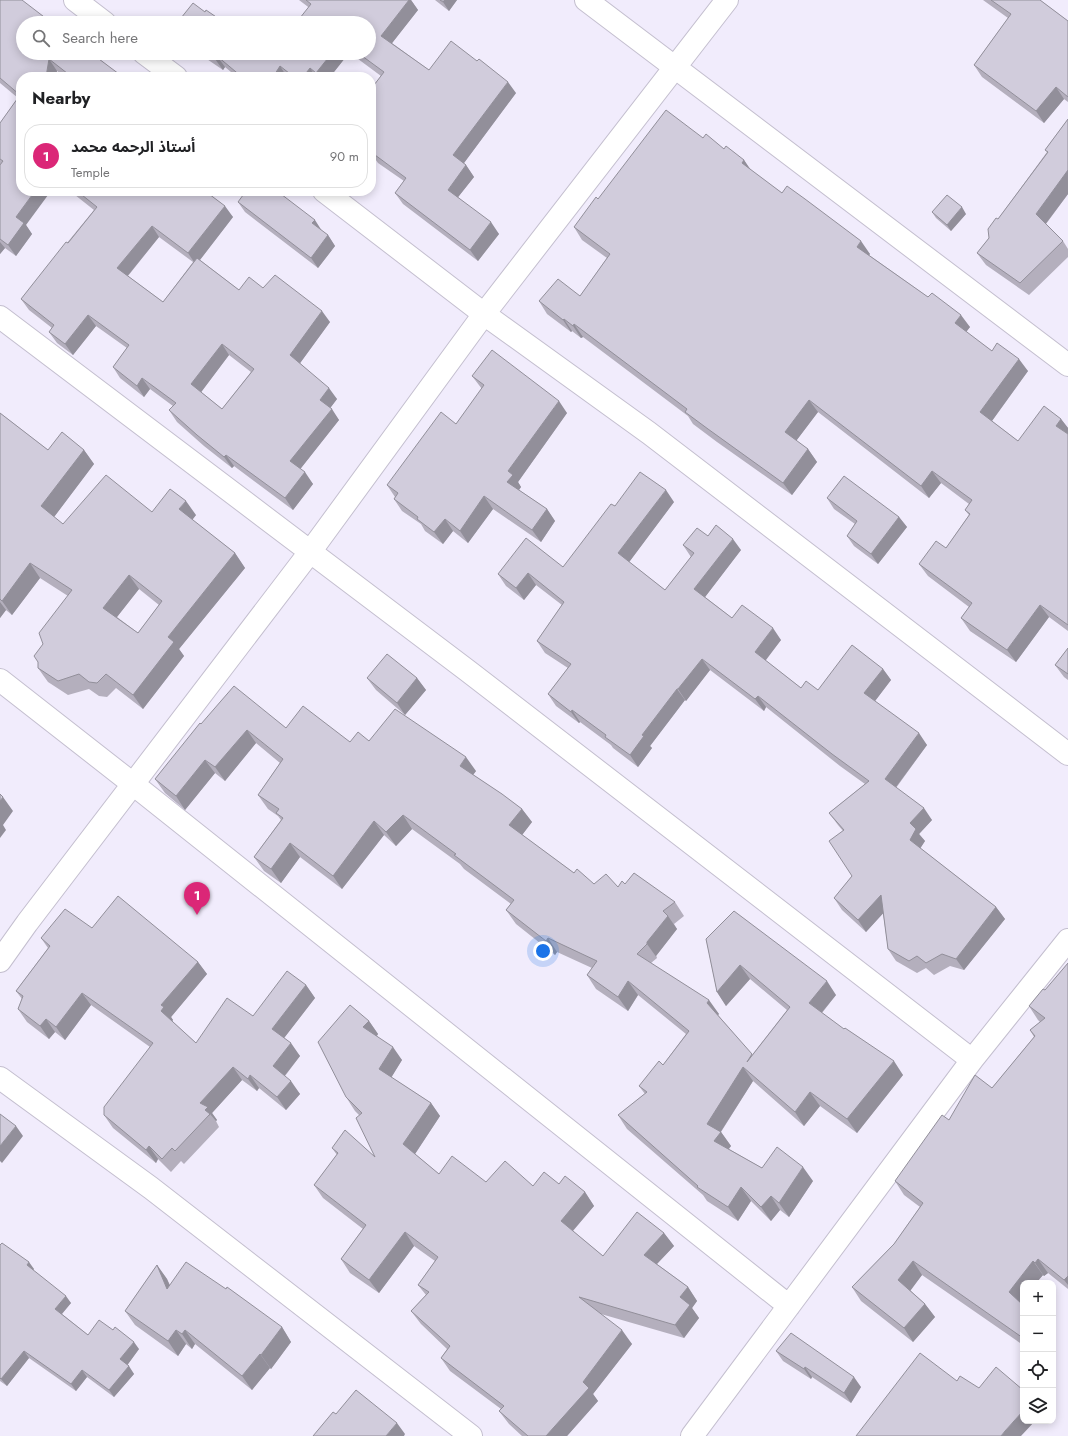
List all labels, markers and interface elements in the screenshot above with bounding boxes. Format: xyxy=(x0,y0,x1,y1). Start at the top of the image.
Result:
search box xyxy=(16,16,376,60)
icon: search xyxy=(30,27,52,49)
text: Search here xyxy=(62,27,138,49)
text: Nearby xyxy=(32,86,90,110)
text: أستاذ الرحمه محمد xyxy=(71,136,195,158)
text: 1 xyxy=(43,147,49,166)
text: 90 m xyxy=(330,147,359,166)
text: Temple xyxy=(71,163,110,182)
pin: 1 xyxy=(184,882,210,915)
your location xyxy=(533,941,553,961)
map controls xyxy=(1020,1280,1056,1424)
button: + xyxy=(1020,1280,1056,1316)
button: − xyxy=(1020,1316,1056,1352)
button: locate xyxy=(1020,1352,1056,1388)
button: layers xyxy=(1020,1388,1056,1424)

